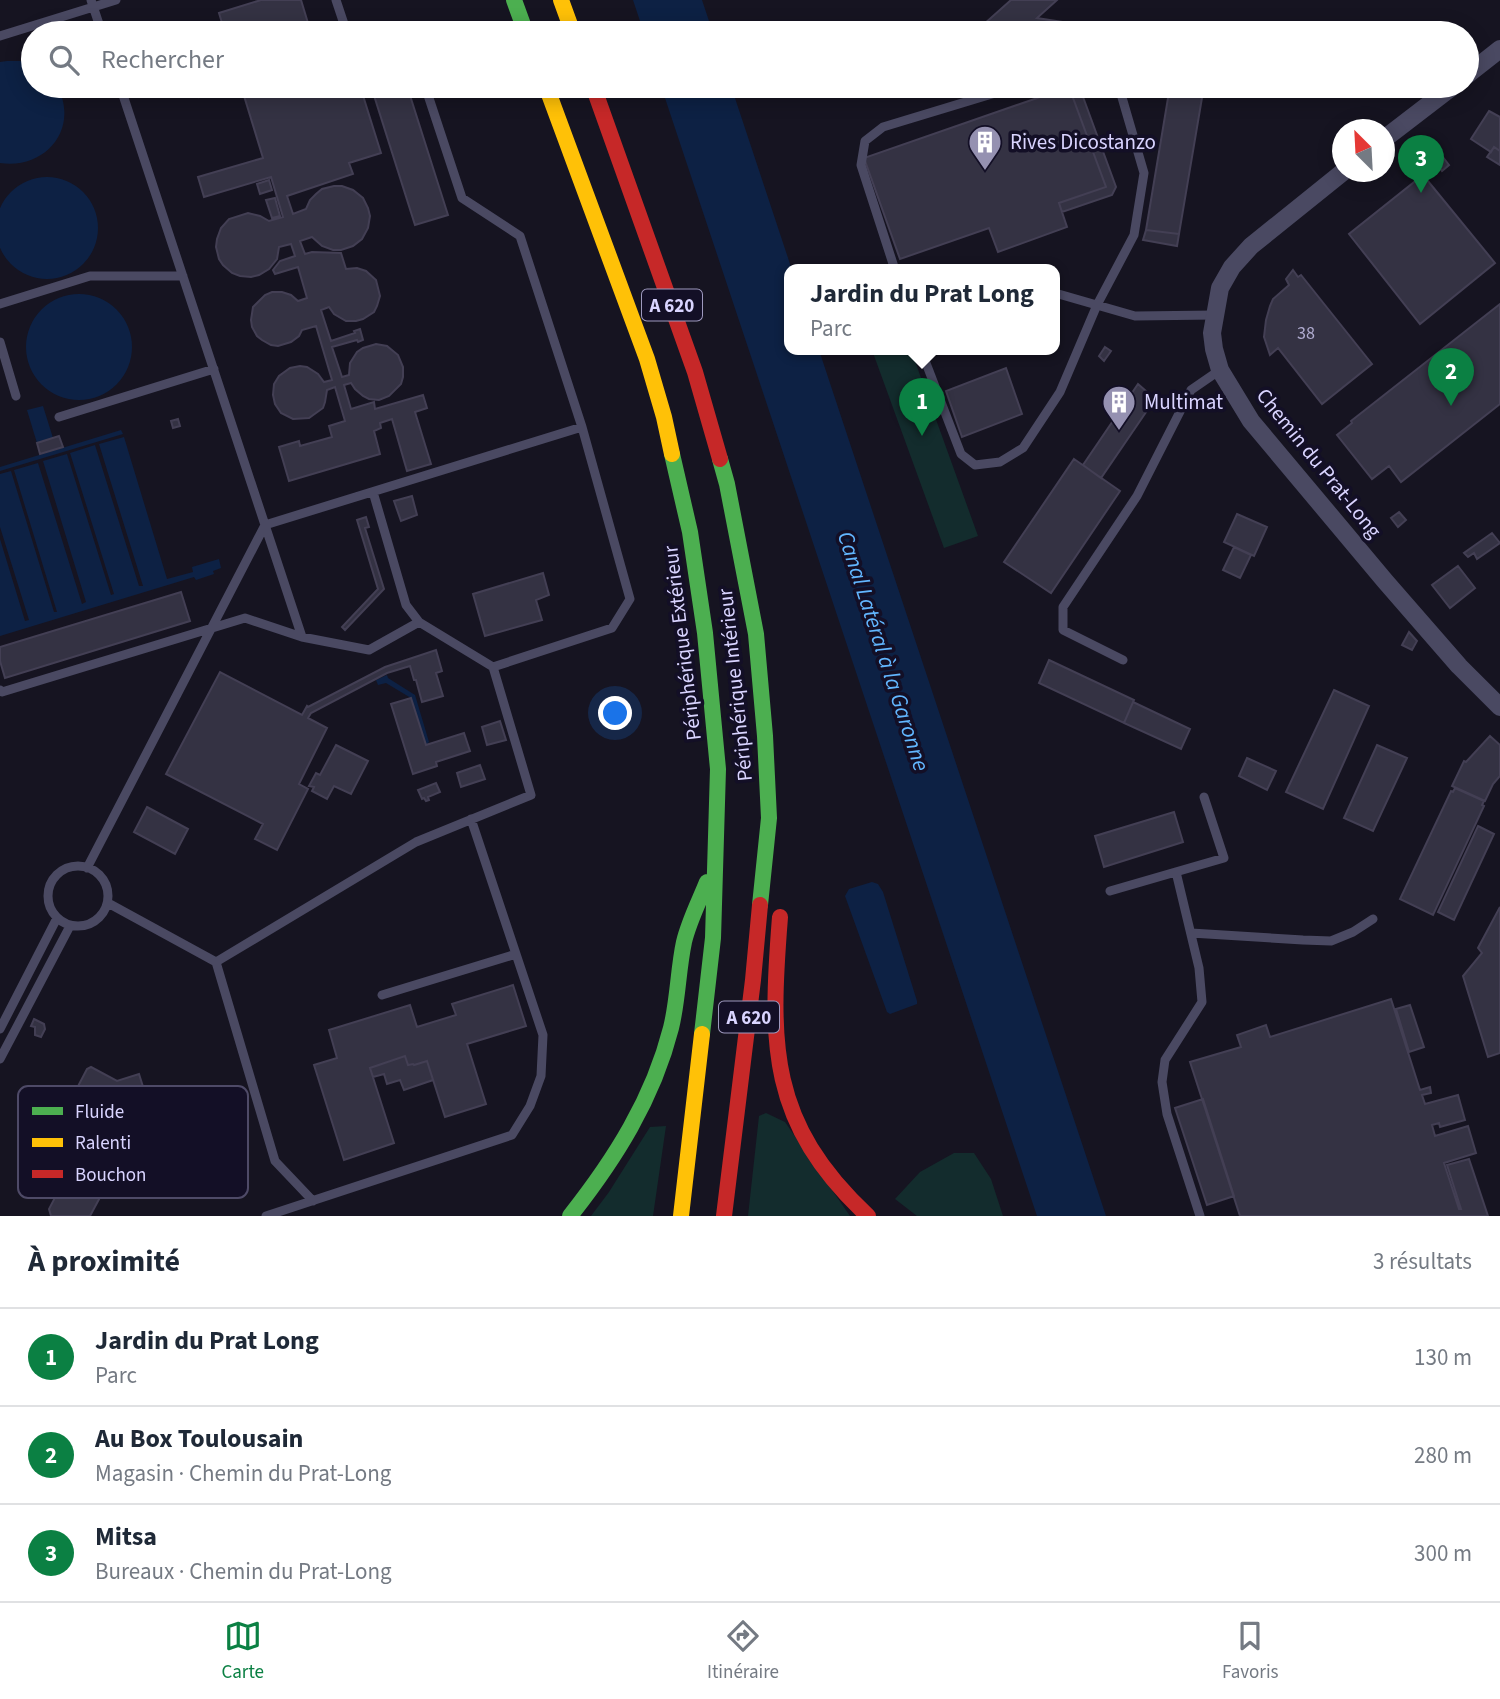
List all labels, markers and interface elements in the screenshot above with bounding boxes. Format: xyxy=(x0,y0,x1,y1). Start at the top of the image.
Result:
search box xyxy=(21,21,1479,98)
icon: search xyxy=(45,41,83,79)
text: Rechercher xyxy=(101,41,224,78)
north arrow xyxy=(1332,119,1395,182)
building icon: Rives Dicostanzo xyxy=(966,123,1004,172)
place label: Rives Dicostanzo xyxy=(1010,127,1156,157)
pin: 3 xyxy=(1398,135,1444,193)
popup xyxy=(784,264,1060,355)
text: Jardin du Prat Long xyxy=(810,275,1034,312)
road number: A 620 xyxy=(642,290,702,320)
text: Parc xyxy=(810,312,852,345)
house number: 38 xyxy=(1297,321,1315,346)
pin: 2 xyxy=(1428,348,1474,406)
pin: 1 xyxy=(899,378,945,436)
street label: Chemin du Prat-Long xyxy=(1249,382,1389,545)
building icon: Multimat xyxy=(1100,383,1138,432)
place label: Multimat xyxy=(1144,387,1223,417)
water label: Canal Latéral à la Garonne xyxy=(829,527,938,776)
street label: Périphérique Extérieur xyxy=(655,543,709,742)
street label: Périphérique Intérieur xyxy=(710,586,760,783)
your location xyxy=(598,696,632,730)
road number: A 620 xyxy=(719,1001,779,1032)
legend xyxy=(18,1086,248,1198)
text: Fluide xyxy=(75,1099,124,1126)
text: Ralenti xyxy=(75,1130,131,1157)
text: Bouchon xyxy=(75,1162,147,1189)
text: À proximité xyxy=(28,1240,180,1283)
text: 3 résultats xyxy=(1373,1245,1472,1278)
text: Jardin du Prat Long xyxy=(95,1322,319,1359)
text: 1 xyxy=(45,1341,57,1374)
text: 130 m xyxy=(1414,1341,1472,1374)
text: Parc xyxy=(95,1359,137,1392)
text: Au Box Toulousain xyxy=(95,1420,303,1457)
text: 2 xyxy=(45,1439,57,1472)
text: 280 m xyxy=(1414,1439,1472,1472)
text: Magasin · Chemin du Prat-Long xyxy=(95,1457,391,1490)
text: Mitsa xyxy=(95,1518,157,1555)
text: 3 xyxy=(45,1537,57,1570)
text: 300 m xyxy=(1414,1537,1472,1570)
text: Bureaux · Chemin du Prat-Long xyxy=(95,1555,392,1588)
tab: Carte xyxy=(221,1617,264,1686)
tab: Itinéraire xyxy=(707,1617,779,1686)
tab: Favoris xyxy=(1222,1617,1279,1686)

